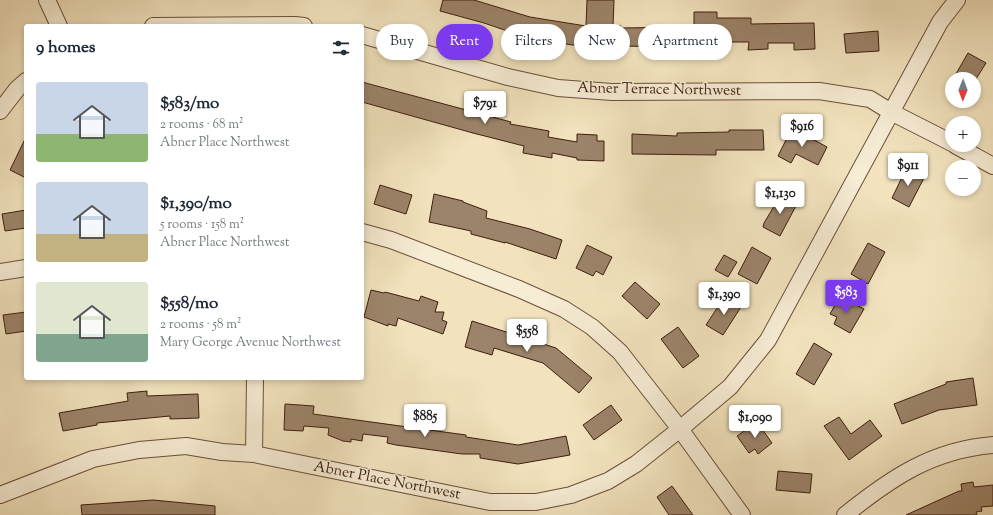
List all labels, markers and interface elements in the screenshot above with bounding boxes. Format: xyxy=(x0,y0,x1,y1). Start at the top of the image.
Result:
chip: Buy xyxy=(376,24,428,60)
chip: Rent xyxy=(436,24,493,60)
chip: Filters xyxy=(501,24,566,60)
chip: New xyxy=(574,24,630,60)
chip: Apartment xyxy=(638,24,732,60)
text: 9 homes xyxy=(36,36,95,60)
icon: filters xyxy=(330,37,352,59)
north arrow xyxy=(945,72,981,108)
map controls xyxy=(945,72,981,196)
street label: Abner Terrace Northwest xyxy=(577,78,741,102)
pin: $791 xyxy=(461,91,509,125)
text: $583/mo xyxy=(160,92,219,116)
text: $791 xyxy=(473,95,497,113)
icon: home xyxy=(68,98,116,146)
pin: $916 xyxy=(778,114,826,148)
text: 2 rooms · 68 m² xyxy=(160,116,244,134)
button: + xyxy=(945,116,981,152)
text: $916 xyxy=(790,118,814,136)
text: Abner Place Northwest xyxy=(160,134,289,152)
pin: $911 xyxy=(884,153,932,187)
text: $911 xyxy=(897,157,919,175)
button: − xyxy=(945,160,981,196)
pin: $1,130 xyxy=(747,181,813,215)
text: $1,130 xyxy=(764,185,796,203)
text: $1,390/mo xyxy=(160,192,232,216)
icon: home xyxy=(68,198,116,246)
text: 5 rooms · 158 m² xyxy=(160,216,244,234)
text: Abner Place Northwest xyxy=(160,234,289,252)
pin: $583 xyxy=(822,280,870,314)
pin: $1,390 xyxy=(691,282,757,316)
text: $583 xyxy=(834,284,858,302)
text: $1,390 xyxy=(708,286,740,304)
text: $558/mo xyxy=(160,292,218,316)
icon: home xyxy=(68,298,116,346)
text: 2 rooms · 58 m² xyxy=(160,316,241,334)
pin: $558 xyxy=(503,319,551,353)
text: $558 xyxy=(516,323,538,341)
text: Mary George Avenue Northwest xyxy=(160,334,341,352)
pin: $885 xyxy=(401,404,449,438)
pin: $1,090 xyxy=(722,405,788,439)
text: $885 xyxy=(413,408,437,426)
text: $1,090 xyxy=(738,409,772,427)
street label: Abner Place Northwest xyxy=(312,456,462,506)

